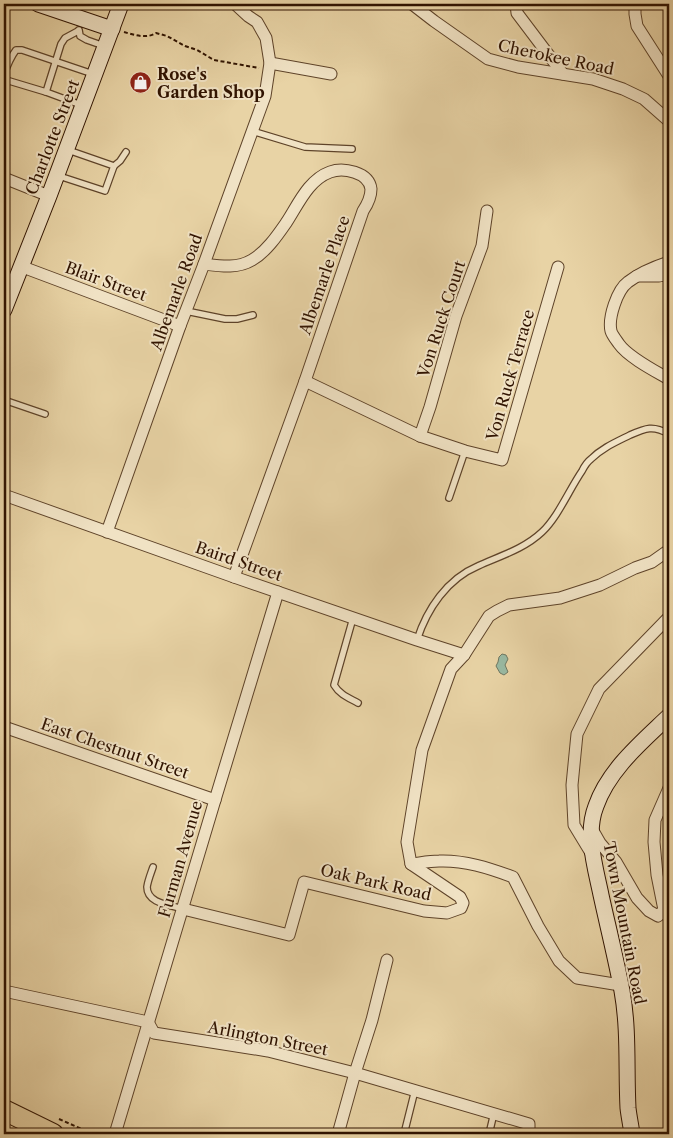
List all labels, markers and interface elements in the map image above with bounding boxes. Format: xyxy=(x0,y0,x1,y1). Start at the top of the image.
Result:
street label: Cherokee Road xyxy=(496,35,616,79)
place label: Rose's Garden Shop xyxy=(157,64,265,102)
shop icon: Rose's Garden Shop xyxy=(129,71,153,95)
street label: Charlotte Street xyxy=(21,76,83,198)
street label: Albemarle Place xyxy=(294,213,354,338)
street label: Albemarle Road xyxy=(145,231,206,354)
street label: Blair Street xyxy=(63,257,150,305)
street label: Von Ruck Court xyxy=(412,258,469,381)
street label: Von Ruck Terrace xyxy=(481,307,538,444)
street label: Baird Street xyxy=(193,537,285,585)
street label: East Chestnut Street xyxy=(38,713,192,783)
street label: Furman Avenue xyxy=(154,798,206,920)
street label: Town Mountain Road xyxy=(599,840,651,1006)
street label: Oak Park Road xyxy=(319,860,434,905)
street label: Arlington Street xyxy=(205,1016,330,1059)

